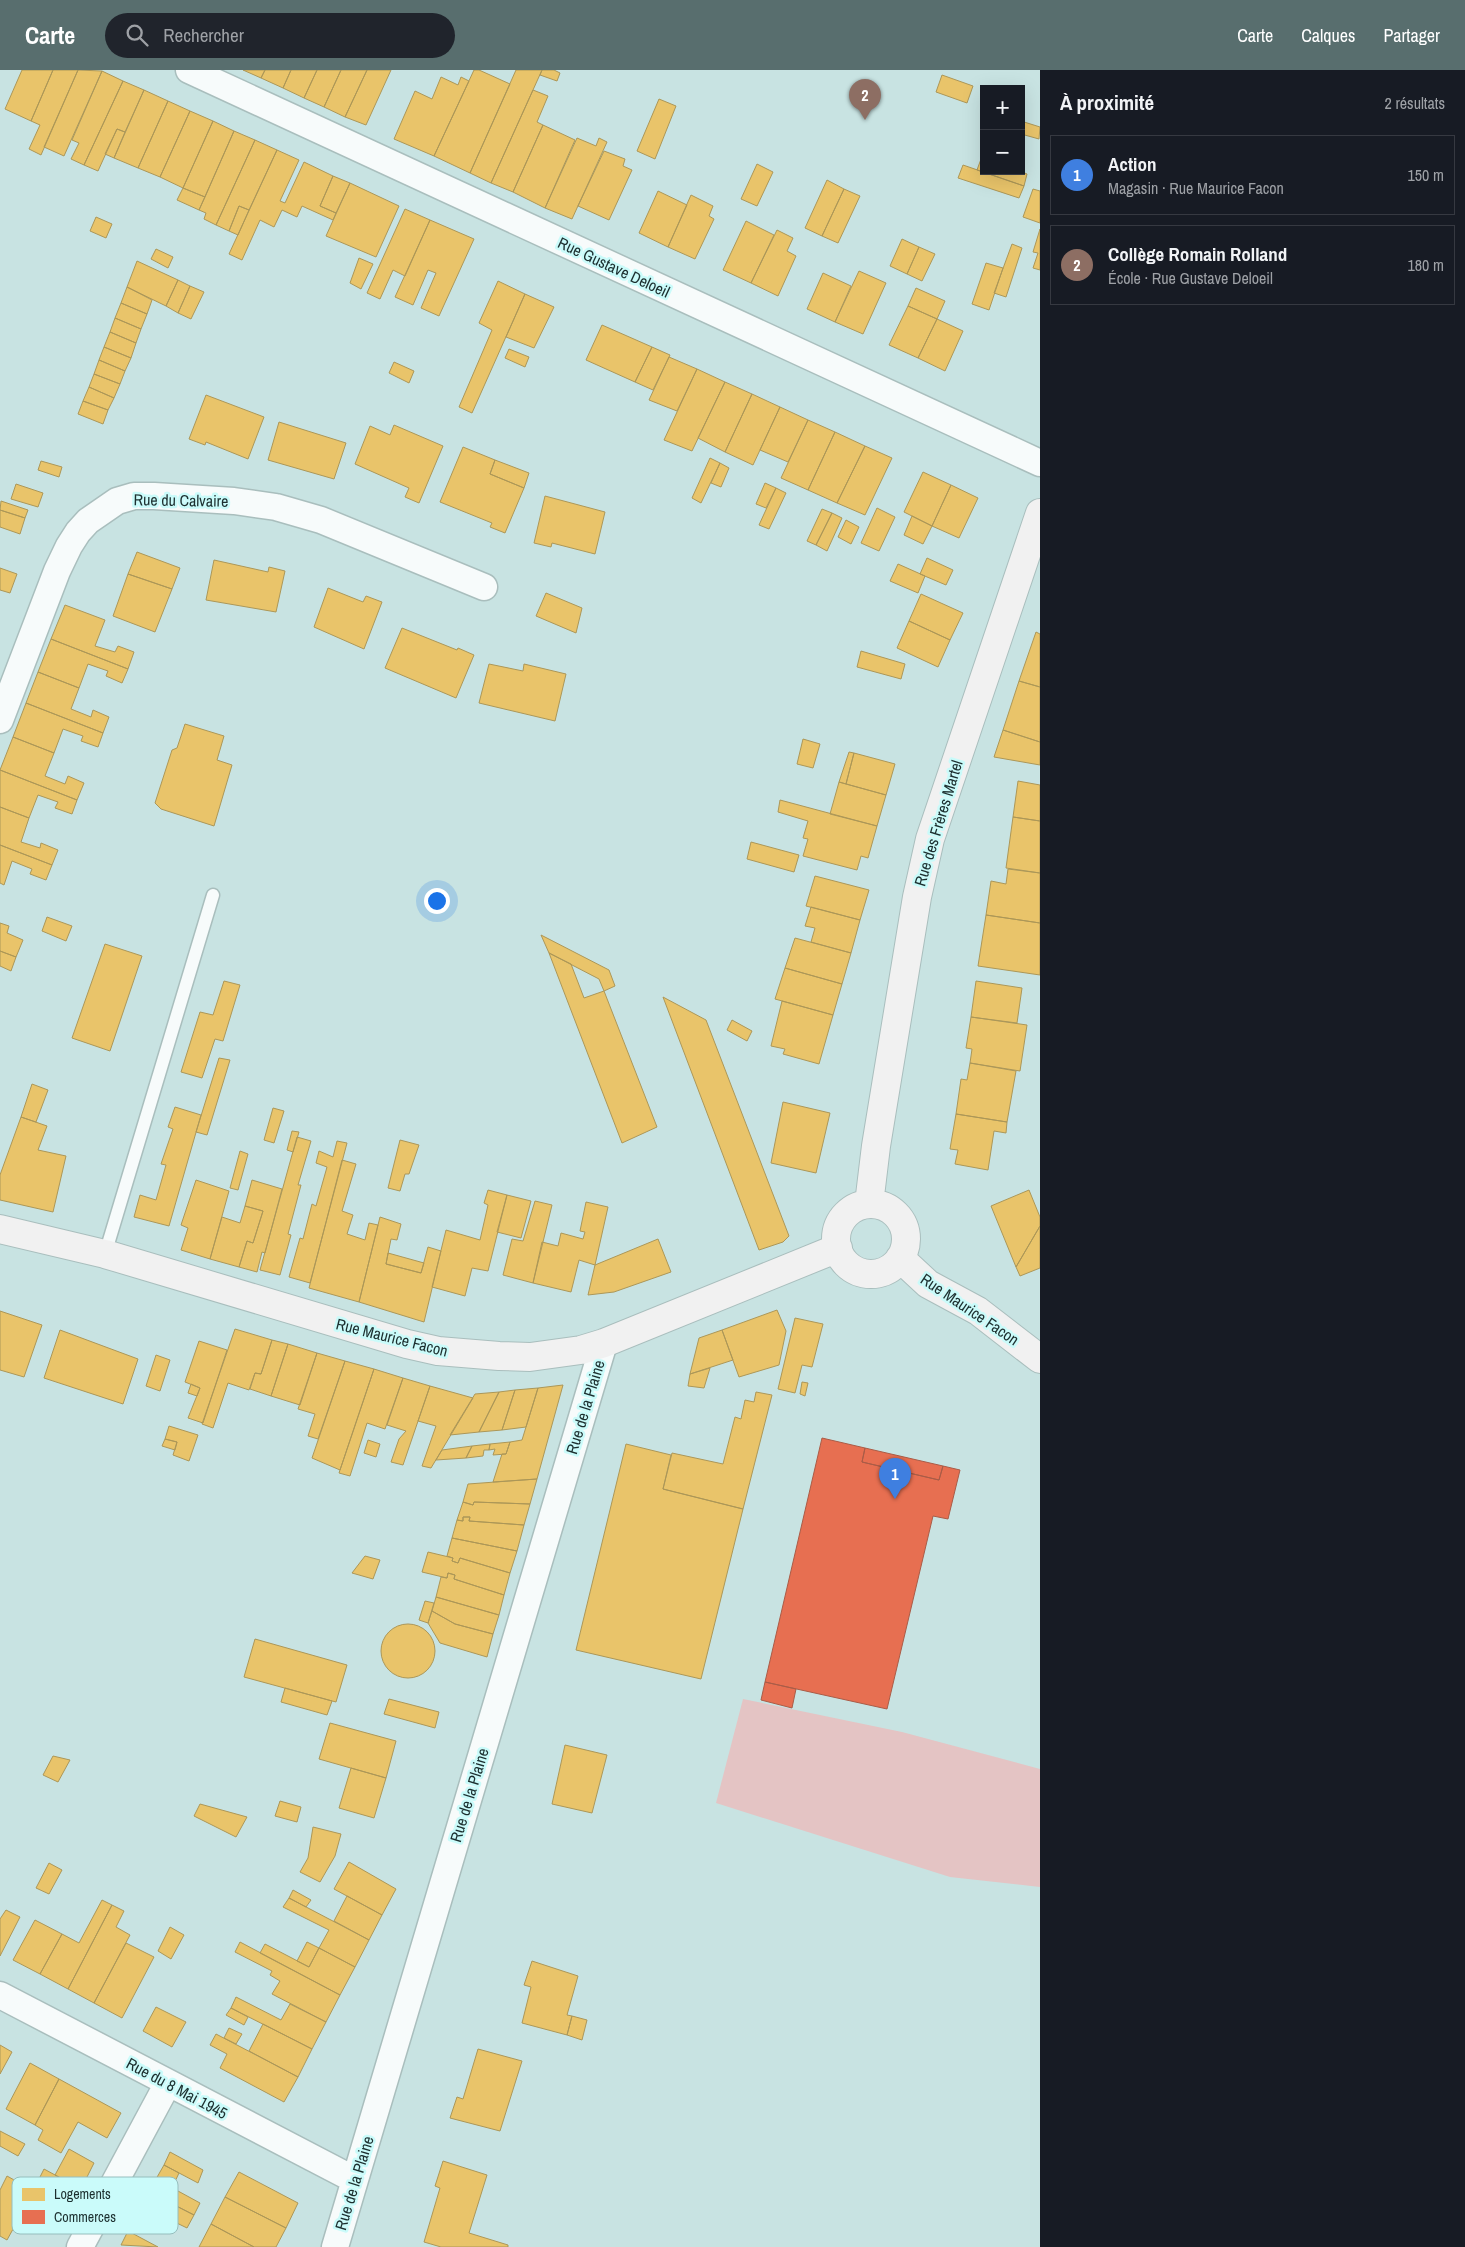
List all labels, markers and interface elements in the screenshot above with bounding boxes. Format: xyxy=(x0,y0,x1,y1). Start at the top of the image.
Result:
search box xyxy=(105,13,455,58)
text: Carte xyxy=(25,19,75,51)
icon: search xyxy=(123,21,151,49)
text: Rechercher xyxy=(163,22,244,48)
text: Carte xyxy=(1237,23,1273,48)
text: Calques xyxy=(1301,23,1355,48)
text: Partager xyxy=(1383,23,1440,48)
pin: 2 xyxy=(849,79,881,120)
map controls xyxy=(980,85,1025,175)
button: + xyxy=(980,85,1025,130)
text: À proximité xyxy=(1060,88,1154,117)
text: 2 résultats xyxy=(1384,92,1445,114)
button: − xyxy=(980,130,1025,175)
text: Action xyxy=(1108,151,1156,177)
text: 1 xyxy=(1073,164,1081,186)
text: 150 m xyxy=(1408,164,1444,186)
text: Magasin · Rue Maurice Facon xyxy=(1108,177,1284,199)
street label: Rue Gustave Deloeil xyxy=(554,231,674,303)
text: Collège Romain Rolland xyxy=(1108,241,1287,267)
text: 2 xyxy=(1073,254,1081,276)
text: 180 m xyxy=(1408,254,1444,276)
text: École · Rue Gustave Deloeil xyxy=(1108,267,1273,289)
street label: Rue du Calvaire xyxy=(133,488,229,512)
street label: Rue des Frères Martel xyxy=(908,757,968,889)
your location xyxy=(424,888,450,914)
street label: Rue Maurice Facon xyxy=(916,1268,1024,1350)
street label: Rue Maurice Facon xyxy=(334,1312,450,1362)
street label: Rue de la Plaine xyxy=(560,1357,610,1457)
pin: 1 xyxy=(879,1458,911,1499)
street label: Rue de la Plaine xyxy=(444,1745,494,1845)
street label: Rue du 8 Mai 1945 xyxy=(123,2052,231,2124)
street label: Rue de la Plaine xyxy=(329,2133,379,2233)
legend xyxy=(12,2177,178,2234)
text: Logements xyxy=(54,2185,111,2203)
text: Commerces xyxy=(54,2208,116,2226)

